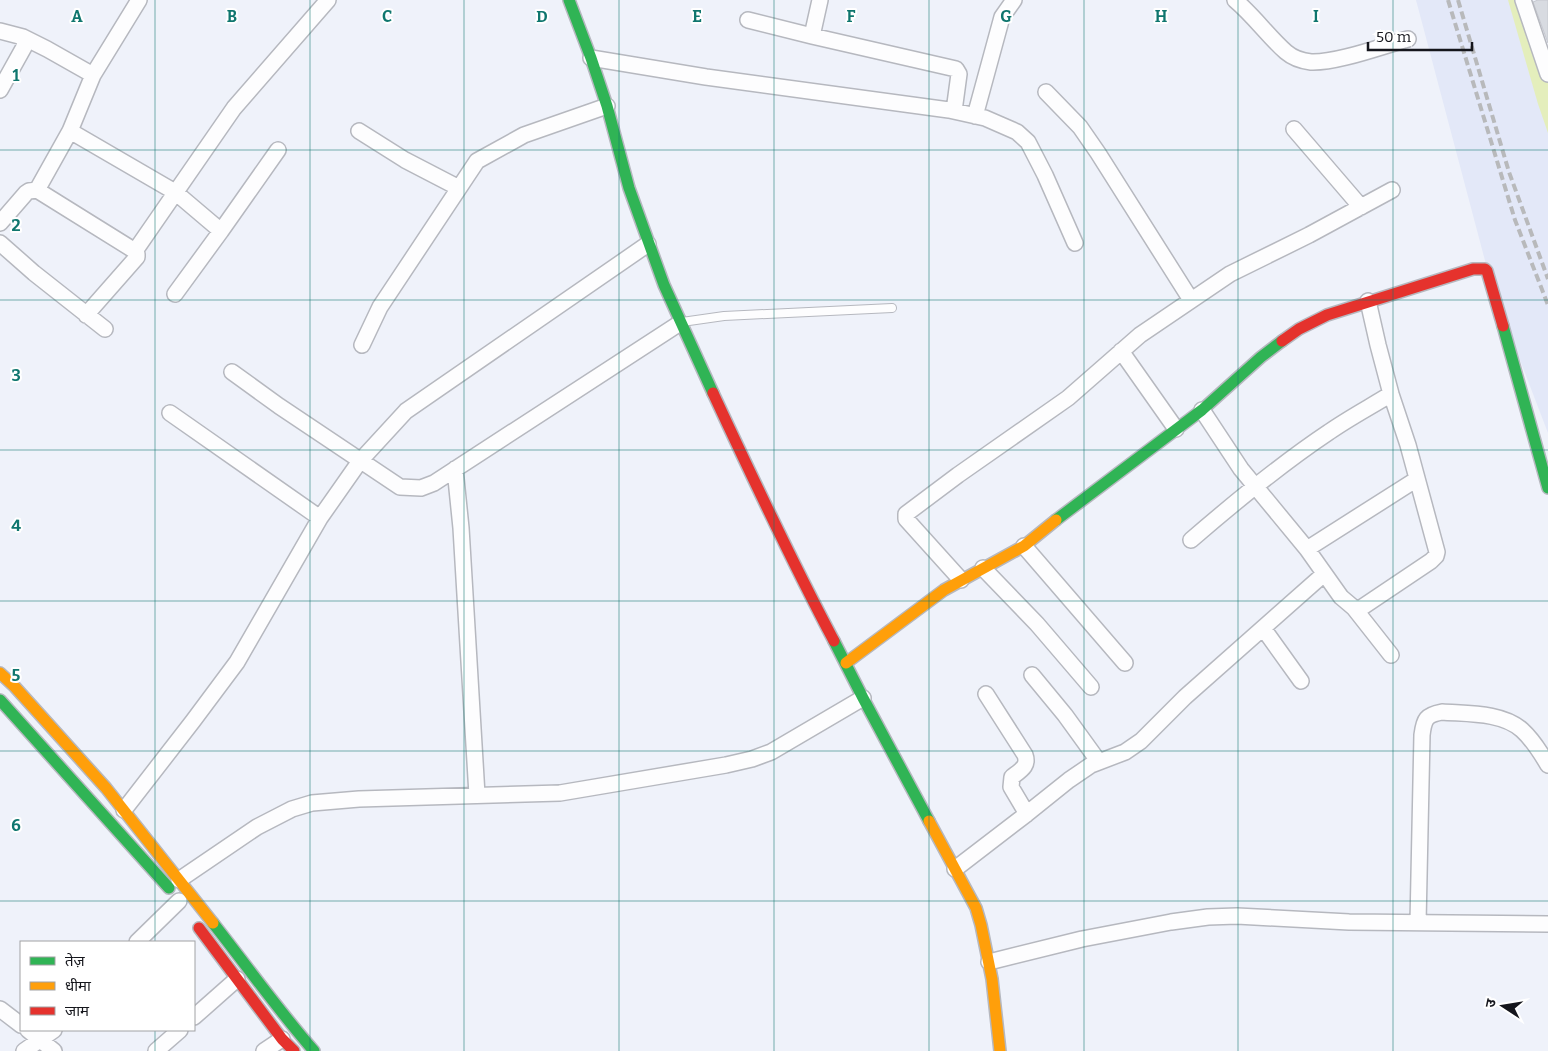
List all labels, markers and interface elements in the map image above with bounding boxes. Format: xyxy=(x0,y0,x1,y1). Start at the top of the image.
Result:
text: A xyxy=(71,7,83,26)
text: B xyxy=(227,7,237,26)
text: C xyxy=(382,7,392,26)
text: D xyxy=(536,7,548,26)
text: E xyxy=(692,7,702,26)
text: F xyxy=(847,7,856,26)
text: G xyxy=(1000,7,1012,26)
text: H xyxy=(1155,7,1168,26)
text: I xyxy=(1313,7,1319,26)
scale bar xyxy=(1368,20,1472,52)
text: 50 m xyxy=(1376,28,1412,46)
text: 1 xyxy=(13,66,20,85)
text: 2 xyxy=(11,216,21,235)
text: 3 xyxy=(11,366,21,385)
text: 4 xyxy=(11,516,21,535)
text: 5 xyxy=(12,666,21,685)
text: 6 xyxy=(11,816,21,835)
legend xyxy=(20,941,195,1031)
text: तेज़ xyxy=(65,952,86,970)
text: धीमा xyxy=(65,977,92,995)
north arrow xyxy=(1478,981,1528,1031)
text: उ xyxy=(1482,997,1500,1009)
text: जाम xyxy=(65,1002,90,1020)

